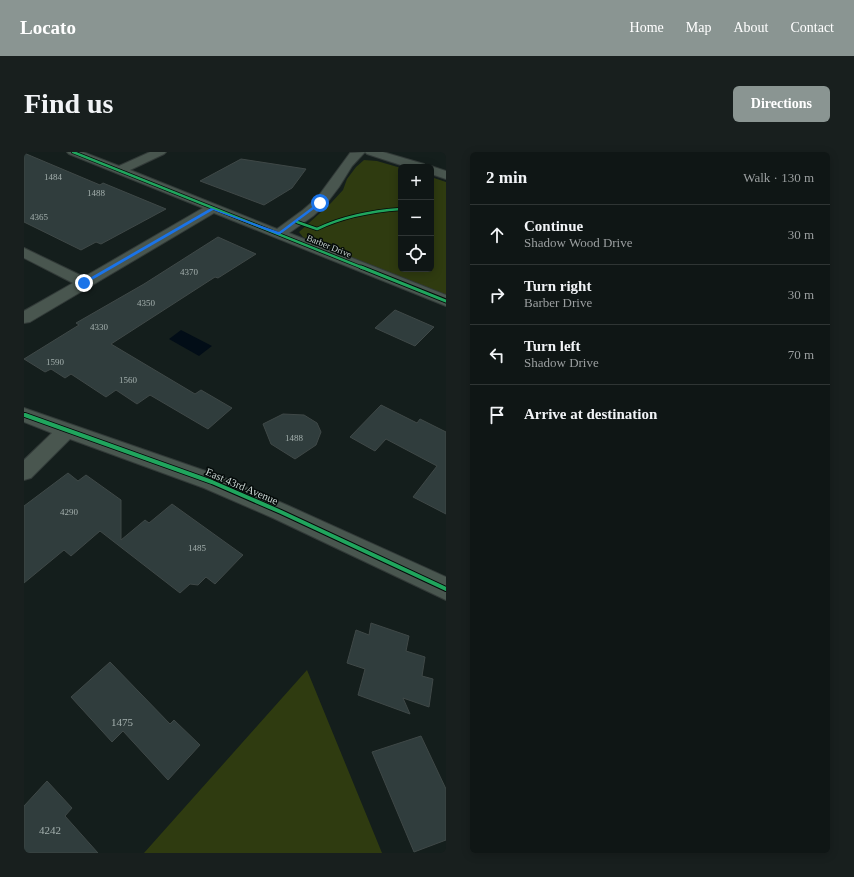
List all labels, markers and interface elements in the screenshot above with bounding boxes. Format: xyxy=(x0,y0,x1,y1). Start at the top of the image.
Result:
text: Locato xyxy=(20,17,76,38)
text: Home xyxy=(630,20,664,35)
text: Map xyxy=(686,20,711,35)
text: About xyxy=(733,20,768,35)
text: Contact xyxy=(790,20,834,35)
button: Directions xyxy=(733,86,830,122)
text: Find us xyxy=(24,88,114,119)
map controls xyxy=(398,164,434,272)
button: + xyxy=(398,164,434,200)
text: 2 min xyxy=(486,168,527,187)
text: Walk · 130 m xyxy=(743,170,814,185)
house number: 1484 xyxy=(44,172,63,182)
house number: 1488 xyxy=(87,188,106,198)
route start xyxy=(311,194,329,212)
button: − xyxy=(398,200,434,236)
house number: 4365 xyxy=(30,212,49,222)
text: Continue xyxy=(524,218,583,234)
icon: ahead xyxy=(486,224,508,246)
text: 30 m xyxy=(788,227,814,242)
street label: Barber Drive xyxy=(305,233,353,259)
text: Shadow Wood Drive xyxy=(524,235,632,250)
button: locate xyxy=(398,236,434,272)
house number: 4370 xyxy=(180,267,199,277)
route end xyxy=(75,274,93,292)
text: Turn right xyxy=(524,278,591,294)
icon: right xyxy=(486,284,508,306)
text: 30 m xyxy=(788,287,814,302)
text: Barber Drive xyxy=(524,295,592,310)
house number: 4350 xyxy=(137,298,156,308)
house number: 4330 xyxy=(90,322,109,332)
text: Turn left xyxy=(524,338,581,354)
icon: left xyxy=(486,344,508,366)
text: 70 m xyxy=(788,347,814,362)
text: Shadow Drive xyxy=(524,355,599,370)
house number: 1590 xyxy=(46,357,65,367)
house number: 1560 xyxy=(119,375,138,385)
icon: arrive xyxy=(486,404,508,426)
text: Arrive at destination xyxy=(524,406,657,422)
house number: 1488 xyxy=(285,433,304,443)
street label: East 43rd Avenue xyxy=(204,465,280,507)
house number: 4290 xyxy=(60,507,79,517)
house number: 1485 xyxy=(188,543,207,553)
house number: 1475 xyxy=(111,716,134,728)
house number: 4242 xyxy=(39,824,61,836)

